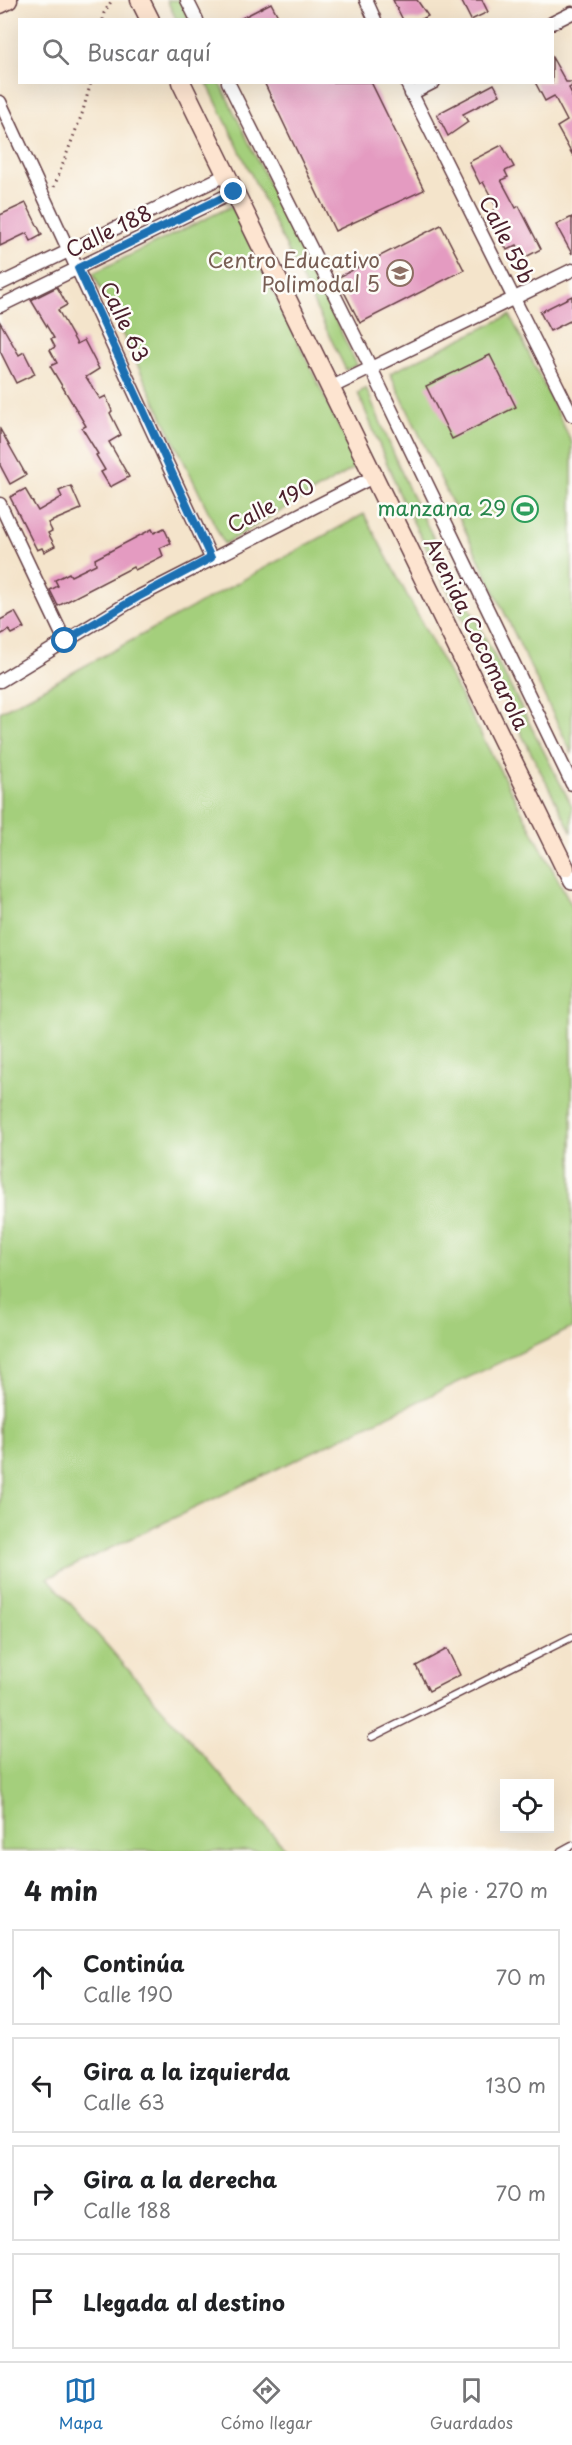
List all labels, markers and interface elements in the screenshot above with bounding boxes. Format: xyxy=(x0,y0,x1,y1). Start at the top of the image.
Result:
search box xyxy=(18,18,554,84)
icon: search xyxy=(39,35,72,68)
text: Buscar aquí xyxy=(87,35,211,68)
route end xyxy=(220,178,246,204)
street label: Calle 59b xyxy=(472,189,544,289)
street label: Calle 188 xyxy=(60,196,157,265)
place label: Centro Educativo Polimodal 5 xyxy=(207,243,380,299)
school or university icon: Centro Educativo Polimodal 5 xyxy=(385,258,415,288)
street label: Calle 63 xyxy=(93,275,158,367)
street label: Calle 190 xyxy=(221,469,319,540)
place label: manzana 29 xyxy=(377,491,506,523)
sports icon: manzana 29 xyxy=(510,494,540,524)
street label: Avenida Cocomarola xyxy=(417,531,538,735)
route start xyxy=(51,627,77,653)
map controls xyxy=(500,1779,554,1833)
button: locate xyxy=(500,1779,554,1833)
text: 4 min xyxy=(24,1871,98,1910)
text: A pie · 270 m xyxy=(417,1875,548,1905)
text: Continúa xyxy=(83,1946,185,1979)
icon: ahead xyxy=(26,1961,59,1994)
text: 70 m xyxy=(496,1962,546,1992)
text: Calle 190 xyxy=(83,1979,173,2009)
text: Gira a la izquierda xyxy=(83,2054,290,2087)
icon: left xyxy=(26,2069,59,2102)
text: 130 m xyxy=(486,2070,546,2100)
text: Calle 63 xyxy=(83,2087,165,2117)
text: Gira a la derecha xyxy=(83,2162,277,2195)
icon: right xyxy=(26,2177,59,2210)
text: 70 m xyxy=(496,2178,546,2208)
text: Calle 188 xyxy=(83,2195,171,2225)
icon: arrive xyxy=(26,2285,59,2318)
text: Llegada al destino xyxy=(83,2285,285,2318)
tab: Mapa xyxy=(59,2374,103,2434)
tab: Cómo llegar xyxy=(221,2374,312,2434)
tab: Guardados xyxy=(430,2374,513,2434)

